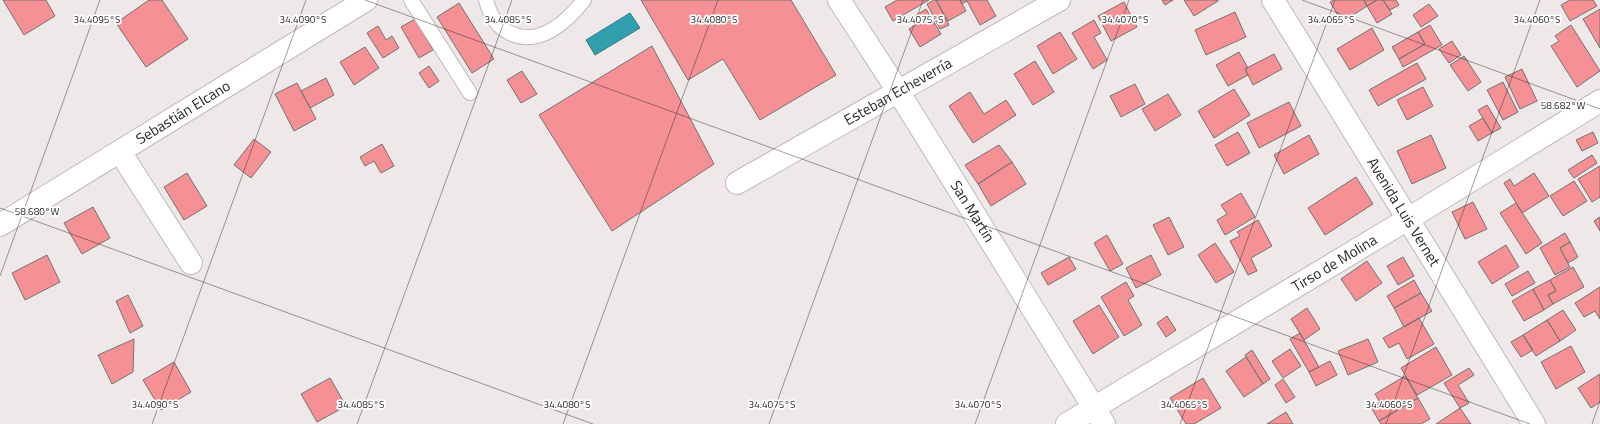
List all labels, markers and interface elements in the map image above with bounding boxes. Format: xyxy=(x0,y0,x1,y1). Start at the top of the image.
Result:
text: 34.4095°S xyxy=(74,12,120,27)
text: 34.4090°S xyxy=(280,12,326,27)
text: 34.4085°S xyxy=(485,12,531,27)
text: 34.4080°S xyxy=(691,12,737,27)
text: 34.4075°S xyxy=(897,12,943,27)
text: 34.4070°S xyxy=(1102,12,1148,27)
text: 34.4065°S xyxy=(1308,12,1354,27)
text: 34.4060°S xyxy=(1514,12,1560,27)
street label: Esteban Echeverría xyxy=(839,51,956,131)
street label: Sebastián Elcano xyxy=(131,74,235,150)
text: 58.682°W xyxy=(1541,98,1585,113)
street label: Avenida Luis Vernet xyxy=(1362,153,1447,271)
street label: San Martín xyxy=(945,176,1001,246)
text: 58.680°W xyxy=(15,204,59,219)
street label: Tirso de Molina xyxy=(1287,228,1382,297)
text: 34.4090°S xyxy=(132,397,178,412)
text: 34.4085°S xyxy=(338,397,384,412)
text: 34.4080°S xyxy=(544,397,590,412)
text: 34.4075°S xyxy=(749,397,795,412)
text: 34.4070°S xyxy=(955,397,1001,412)
text: 34.4065°S xyxy=(1161,397,1207,412)
text: 34.4060°S xyxy=(1366,397,1412,412)

